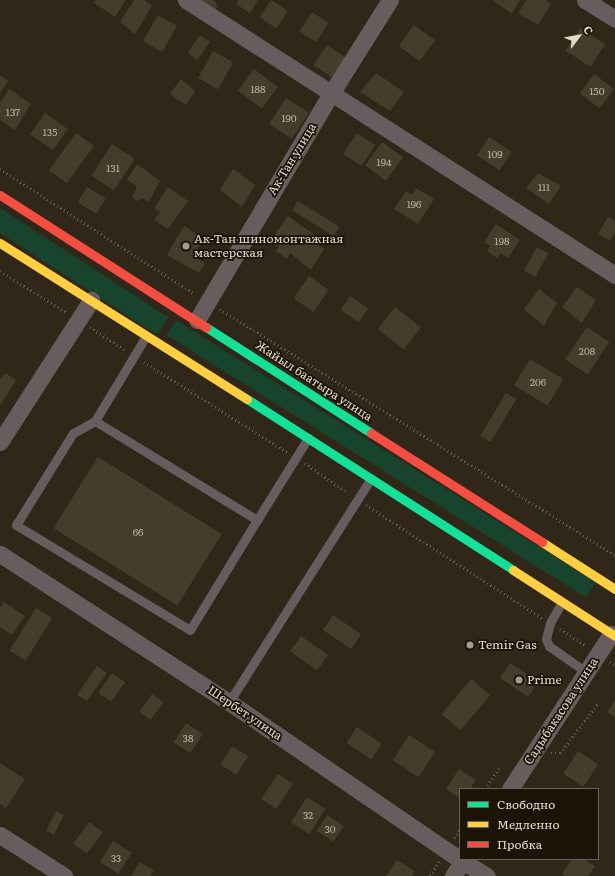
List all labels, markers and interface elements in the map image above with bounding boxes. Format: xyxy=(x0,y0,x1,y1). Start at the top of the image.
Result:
north arrow xyxy=(559,16,599,56)
text: С xyxy=(580,22,598,37)
house number: 188 xyxy=(250,83,266,95)
house number: 150 xyxy=(590,85,604,97)
house number: 137 xyxy=(6,106,20,118)
house number: 190 xyxy=(281,112,297,124)
street label: Ак-Тан улица xyxy=(265,120,319,198)
house number: 135 xyxy=(43,126,57,138)
house number: 109 xyxy=(487,148,503,160)
house number: 194 xyxy=(377,156,391,168)
house number: 131 xyxy=(106,162,120,174)
house number: 111 xyxy=(538,181,550,193)
house number: 196 xyxy=(407,198,421,210)
place label: Ак-Тан шиномонтажная мастерская xyxy=(194,232,343,260)
house number: 198 xyxy=(495,235,509,247)
marker: Ак-Тан шиномонтажная мастерская xyxy=(181,241,191,251)
street label: Жайыл баатыра улица xyxy=(253,338,375,424)
house number: 208 xyxy=(579,345,595,357)
house number: 206 xyxy=(530,376,546,388)
house number: 66 xyxy=(133,526,143,538)
place label: Temir Gas xyxy=(478,638,537,652)
marker: Temir Gas xyxy=(465,640,475,650)
street label: Садыбакасова улица xyxy=(521,655,601,767)
place label: Prime xyxy=(527,673,562,687)
marker: Prime xyxy=(514,675,524,685)
street label: Шербет улица xyxy=(205,683,285,743)
house number: 38 xyxy=(183,732,193,744)
legend xyxy=(459,788,599,860)
text: Свободно xyxy=(497,795,555,813)
house number: 32 xyxy=(303,809,313,821)
text: Медленно xyxy=(497,815,560,833)
house number: 30 xyxy=(324,823,336,835)
text: Пробка xyxy=(497,835,542,853)
house number: 33 xyxy=(111,852,121,864)

